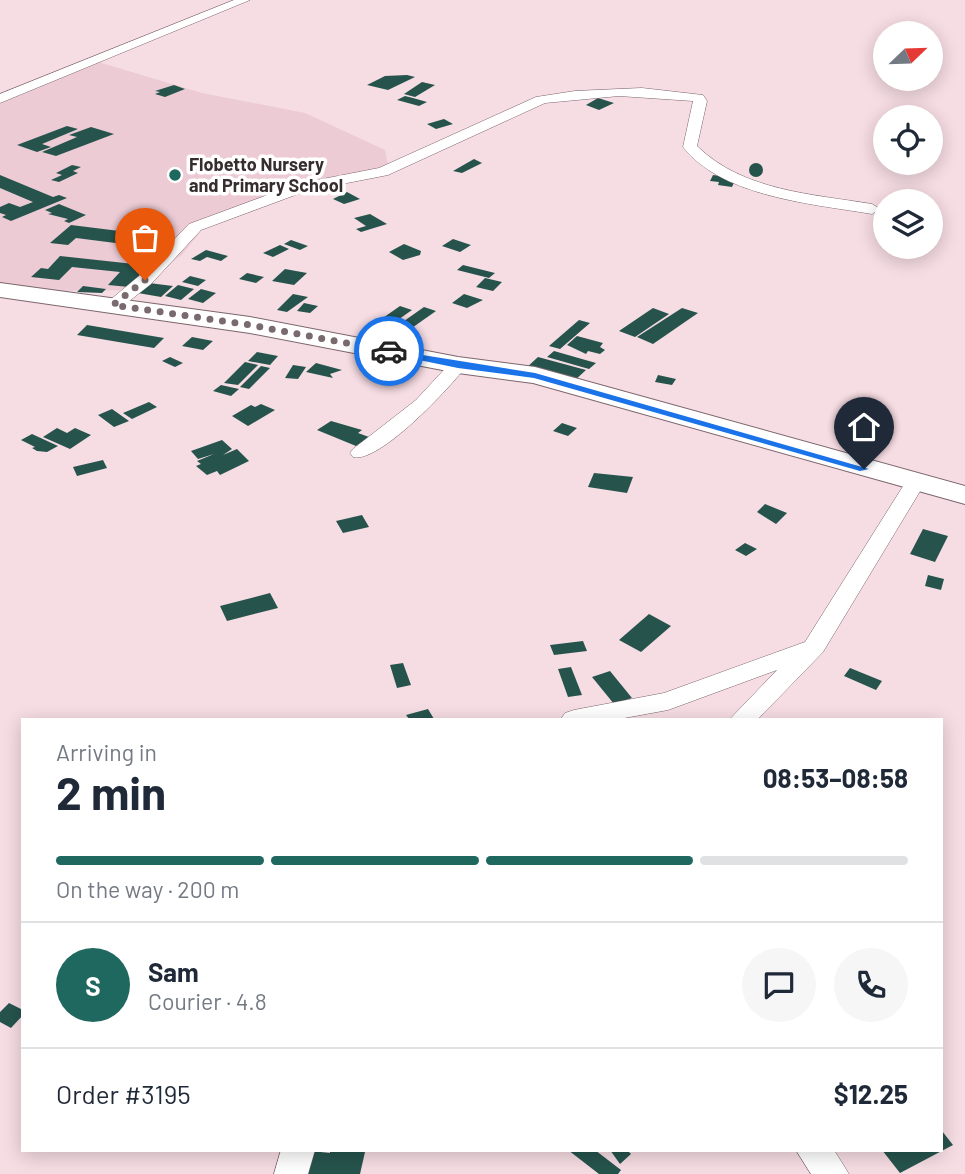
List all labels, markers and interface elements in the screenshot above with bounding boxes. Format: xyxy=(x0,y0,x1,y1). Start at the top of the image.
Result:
north arrow xyxy=(873,21,943,91)
map controls xyxy=(873,21,943,259)
button: locate xyxy=(873,105,943,175)
place label: Flobetto Nursery and Primary School xyxy=(189,153,343,196)
marker: Flobetto Nursery and Primary School xyxy=(167,167,183,183)
button: layers xyxy=(873,189,943,259)
pin xyxy=(115,208,175,280)
icon: bag xyxy=(126,219,164,257)
courier xyxy=(354,316,424,386)
icon: car xyxy=(370,332,408,370)
pin xyxy=(834,397,894,469)
icon: home xyxy=(845,408,883,446)
text: Arriving in xyxy=(56,738,157,766)
text: 08:53–08:58 xyxy=(763,762,908,793)
text: 2 min xyxy=(56,764,166,819)
text: On the way · 200 m xyxy=(56,875,239,903)
button: chat xyxy=(742,948,816,1022)
button: phone xyxy=(834,948,908,1022)
text: Sam xyxy=(148,956,199,987)
text: S xyxy=(85,970,101,1001)
text: Courier · 4.8 xyxy=(148,987,267,1015)
text: Order #3195 xyxy=(56,1078,191,1109)
text: $12.25 xyxy=(834,1078,908,1109)

